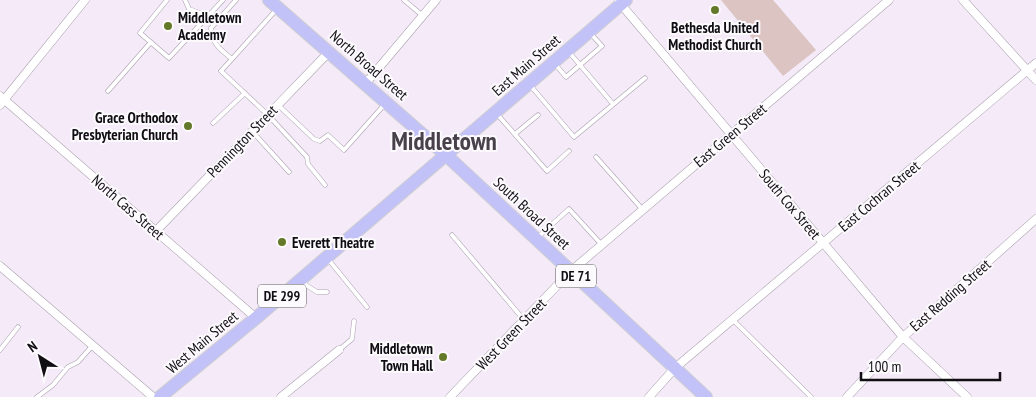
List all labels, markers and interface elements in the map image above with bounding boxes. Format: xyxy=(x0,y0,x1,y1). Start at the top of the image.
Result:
marker: Bethesda United Methodist Church xyxy=(709,4,721,16)
place label: Middletown Academy xyxy=(177,8,242,44)
place label: Bethesda United Methodist Church xyxy=(668,18,762,54)
marker: Middletown Academy xyxy=(162,20,174,32)
street label: North Broad Street xyxy=(326,26,412,104)
street label: East Main Street xyxy=(488,30,564,100)
street label: East Green Street xyxy=(690,99,770,171)
street label: Pennington Street xyxy=(203,101,281,181)
place label: Grace Orthodox Presbyterian Church xyxy=(72,108,178,144)
marker: Grace Orthodox Presbyterian Church xyxy=(182,120,194,132)
district label: Middletown xyxy=(391,125,497,157)
street label: East Cochran Street xyxy=(834,156,924,236)
street label: South Cox Street xyxy=(755,165,825,243)
street label: North Cass Street xyxy=(88,170,168,244)
street label: South Broad Street xyxy=(490,173,574,253)
place label: Everett Theatre xyxy=(292,233,375,252)
marker: Everett Theatre xyxy=(276,236,288,248)
street label: East Redding Street xyxy=(906,255,994,335)
road number: DE 71 xyxy=(556,264,596,288)
road number: DE 299 xyxy=(258,284,306,308)
street label: West Green Street xyxy=(472,294,550,374)
street label: West Main Street xyxy=(162,307,242,377)
north arrow xyxy=(15,332,65,382)
text: N xyxy=(24,337,41,356)
place label: Middletown Town Hall xyxy=(370,339,433,375)
scale bar xyxy=(861,350,1000,382)
marker: Middletown Town Hall xyxy=(437,351,449,363)
text: 100 m xyxy=(868,357,901,376)

